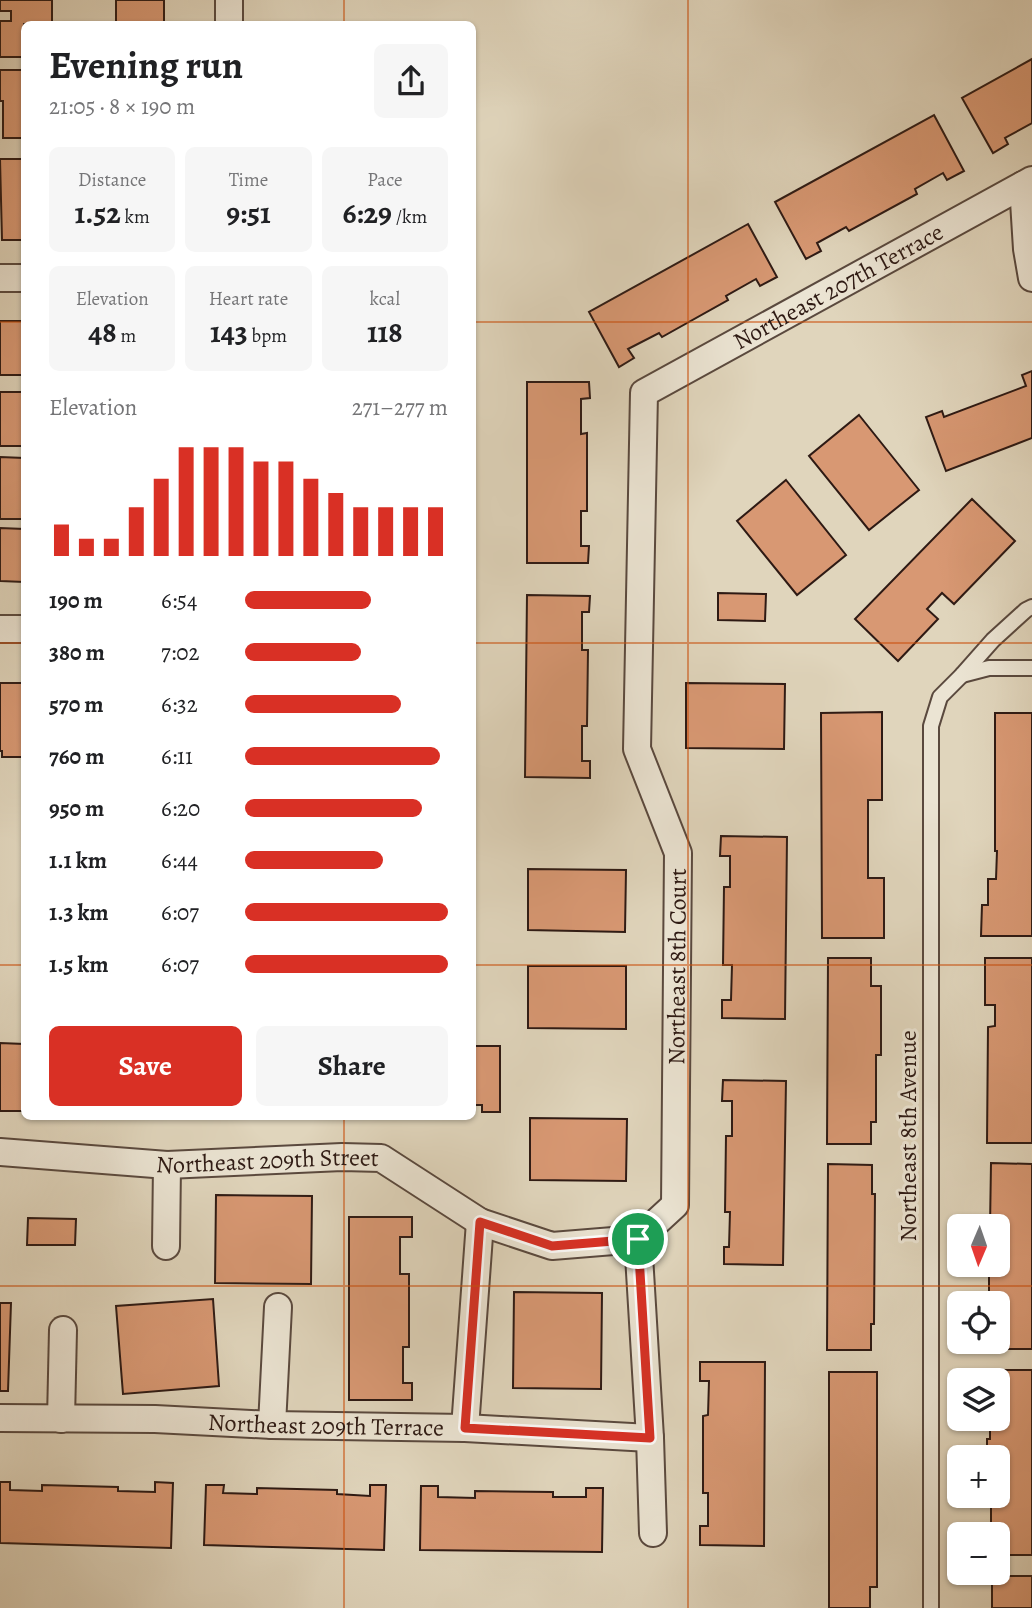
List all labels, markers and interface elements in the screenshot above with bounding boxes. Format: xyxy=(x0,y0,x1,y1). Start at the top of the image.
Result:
text: Evening run xyxy=(49,39,243,91)
button: share xyxy=(374,44,448,118)
text: 21:05 · 8 × 190 m xyxy=(49,91,195,122)
text: Distance xyxy=(78,167,146,193)
text: Time xyxy=(229,167,268,193)
text: Pace xyxy=(367,167,402,193)
text: 1.52 xyxy=(75,193,121,233)
text: 9:51 xyxy=(226,193,271,233)
text: 6:29 xyxy=(342,193,392,233)
text: km xyxy=(121,204,150,230)
text: /km xyxy=(392,204,427,230)
street label: Northeast 207th Terrace xyxy=(727,216,949,357)
text: Elevation xyxy=(76,286,149,312)
text: Heart rate xyxy=(209,286,288,312)
text: kcal xyxy=(370,286,400,312)
text: 48 xyxy=(88,312,117,352)
text: 143 xyxy=(210,312,248,352)
text: 118 xyxy=(367,312,403,352)
text: m xyxy=(117,323,136,349)
text: bpm xyxy=(248,323,287,349)
text: Elevation xyxy=(49,392,137,423)
text: 271–277 m xyxy=(352,392,448,423)
text: 190 m xyxy=(49,585,103,616)
text: 6:54 xyxy=(161,585,197,616)
text: 380 m xyxy=(49,637,105,668)
text: 7:02 xyxy=(161,637,199,668)
text: 570 m xyxy=(49,689,104,720)
text: 6:32 xyxy=(161,689,198,720)
text: 760 m xyxy=(49,741,104,772)
text: 6:11 xyxy=(161,741,193,772)
text: 950 m xyxy=(49,793,104,824)
text: 6:20 xyxy=(161,793,200,824)
text: 1.1 km xyxy=(49,845,107,876)
text: 6:44 xyxy=(161,845,198,876)
street label: Northeast 8th Court xyxy=(660,868,694,1065)
text: 1.3 km xyxy=(49,897,109,928)
text: 6:07 xyxy=(161,897,199,928)
text: 1.5 km xyxy=(49,949,109,980)
text: 6:07 xyxy=(161,949,199,980)
button: Save xyxy=(49,1026,242,1106)
button: Share xyxy=(256,1026,448,1106)
street label: Northeast 8th Avenue xyxy=(892,1030,924,1242)
street label: Northeast 209th Street xyxy=(155,1141,379,1181)
pin xyxy=(608,1209,668,1269)
north arrow xyxy=(947,1214,1010,1278)
map controls xyxy=(947,1214,1010,1585)
icon: arrive xyxy=(619,1220,657,1258)
button: locate xyxy=(947,1291,1010,1354)
button: layers xyxy=(947,1368,1010,1431)
street label: Northeast 209th Terrace xyxy=(207,1406,444,1444)
button: + xyxy=(947,1445,1010,1508)
button: − xyxy=(947,1522,1010,1585)

